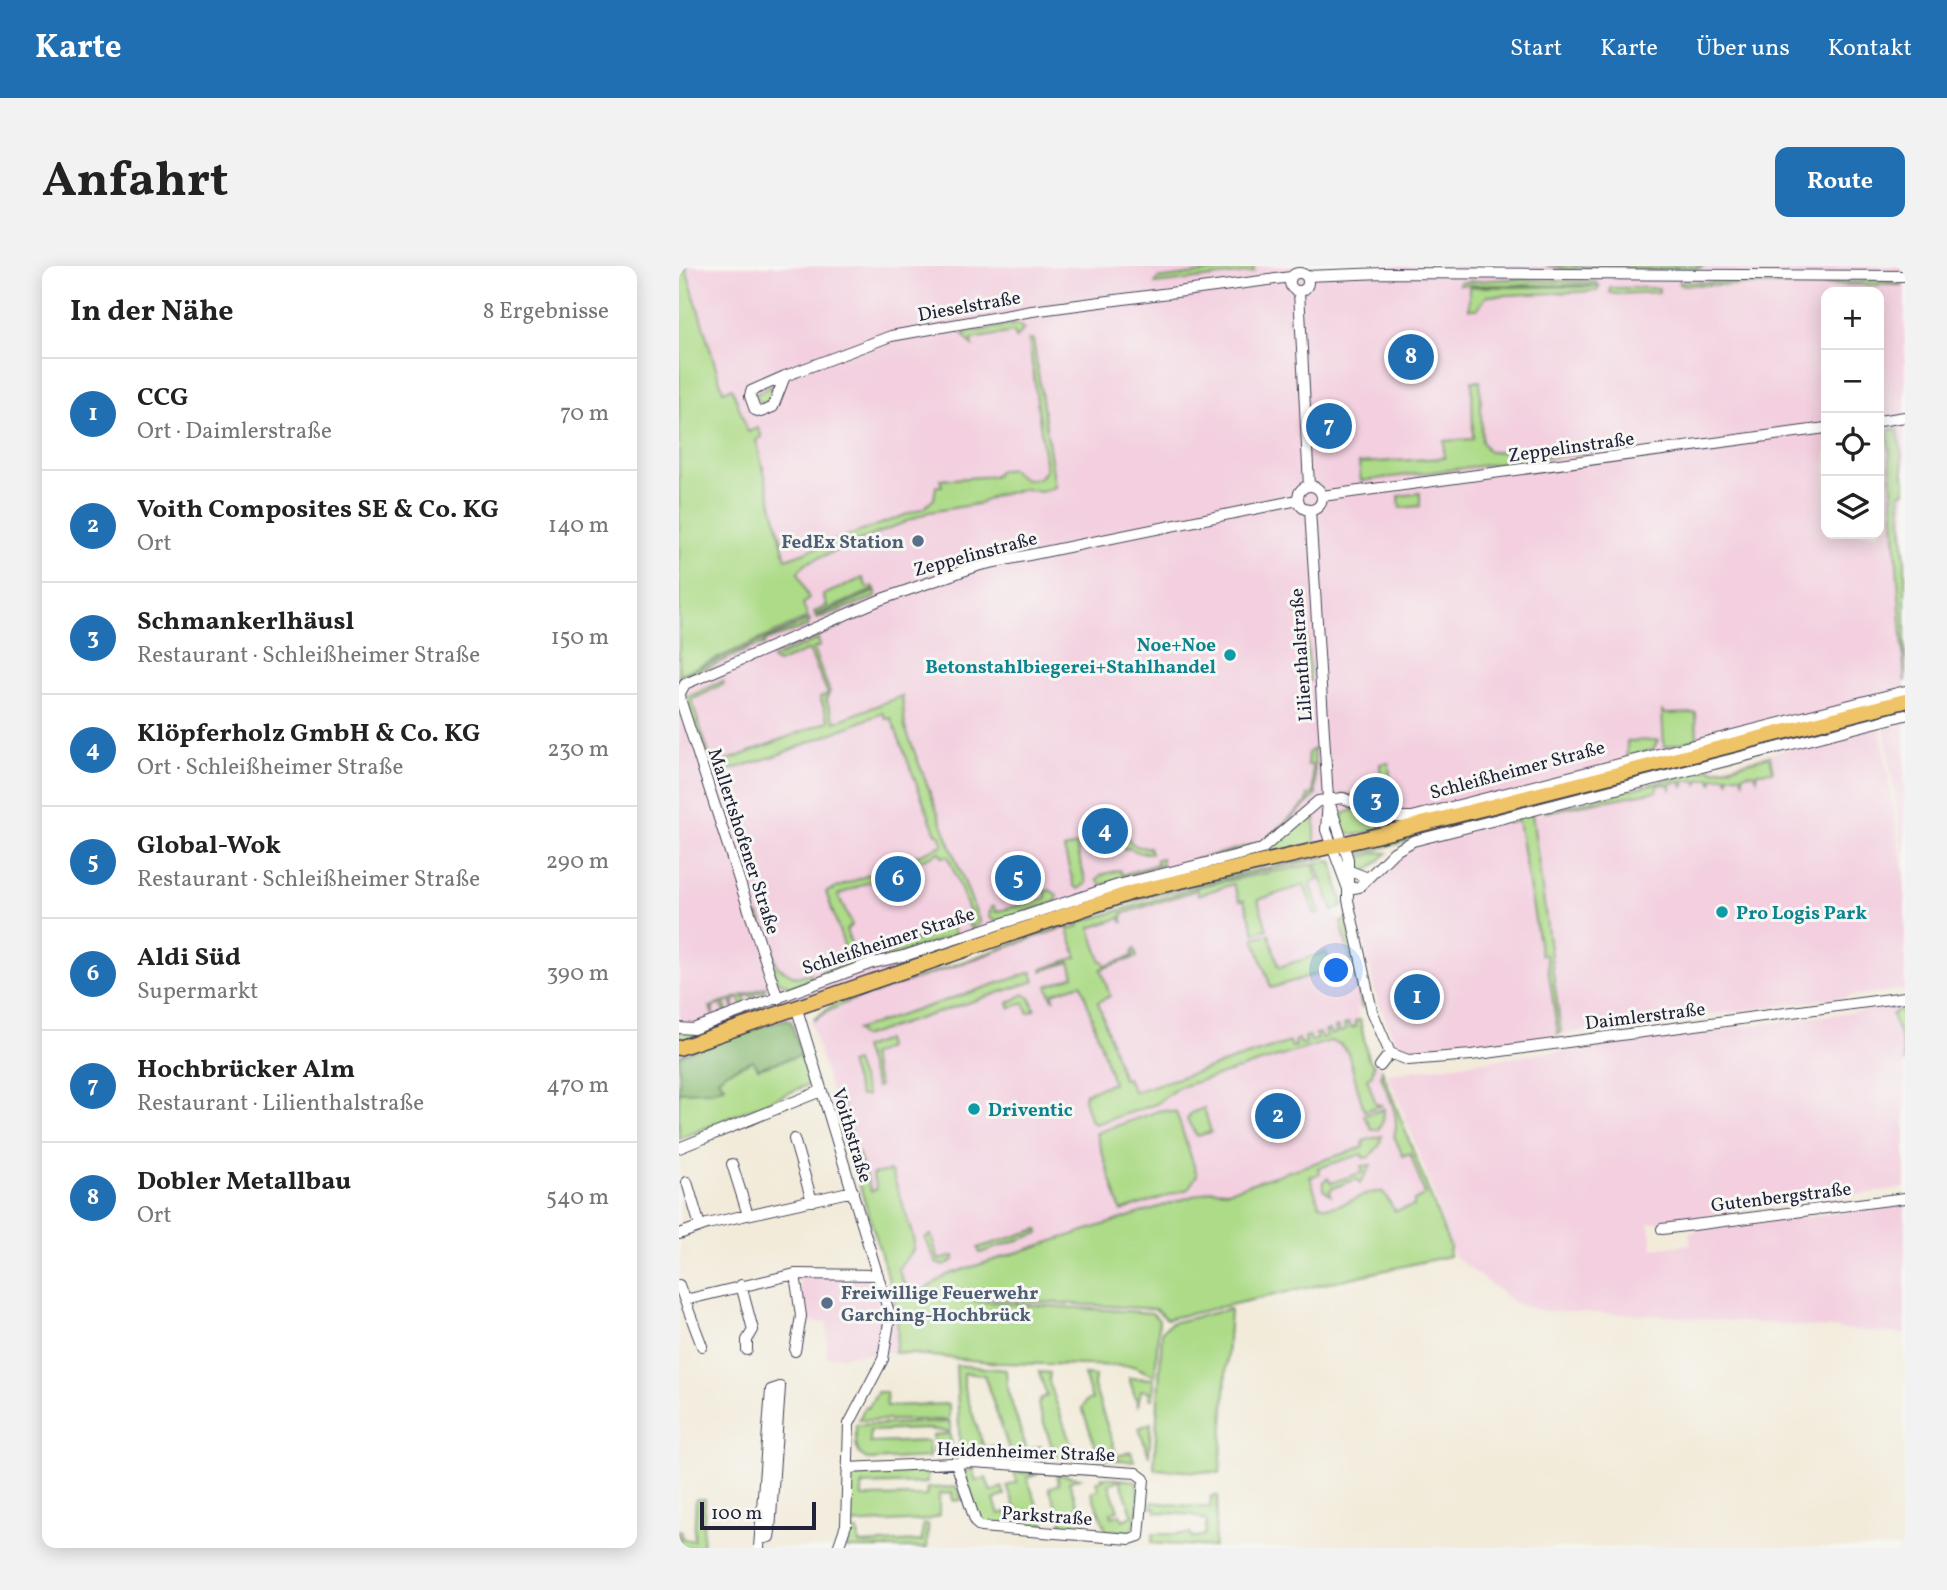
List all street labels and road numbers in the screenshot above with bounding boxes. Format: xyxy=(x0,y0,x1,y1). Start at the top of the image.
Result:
street label: Dieselstraße xyxy=(916,285,1023,329)
street label: Zeppelinstraße xyxy=(1507,426,1636,470)
street label: Zeppelinstraße xyxy=(911,526,1040,584)
street label: Lilienthalstraße xyxy=(1284,587,1320,723)
street label: Schleißheimer Straße xyxy=(1427,735,1608,807)
street label: Mallertshofener Straße xyxy=(701,745,785,938)
street label: Schleißheimer Straße xyxy=(799,902,978,982)
street label: Daimlerstraße xyxy=(1584,997,1707,1037)
street label: Voithstraße xyxy=(824,1085,878,1186)
street label: Gutenbergstraße xyxy=(1710,1176,1853,1219)
street label: Heidenheimer Straße xyxy=(936,1437,1116,1469)
street label: Parkstraße xyxy=(1000,1501,1093,1533)

